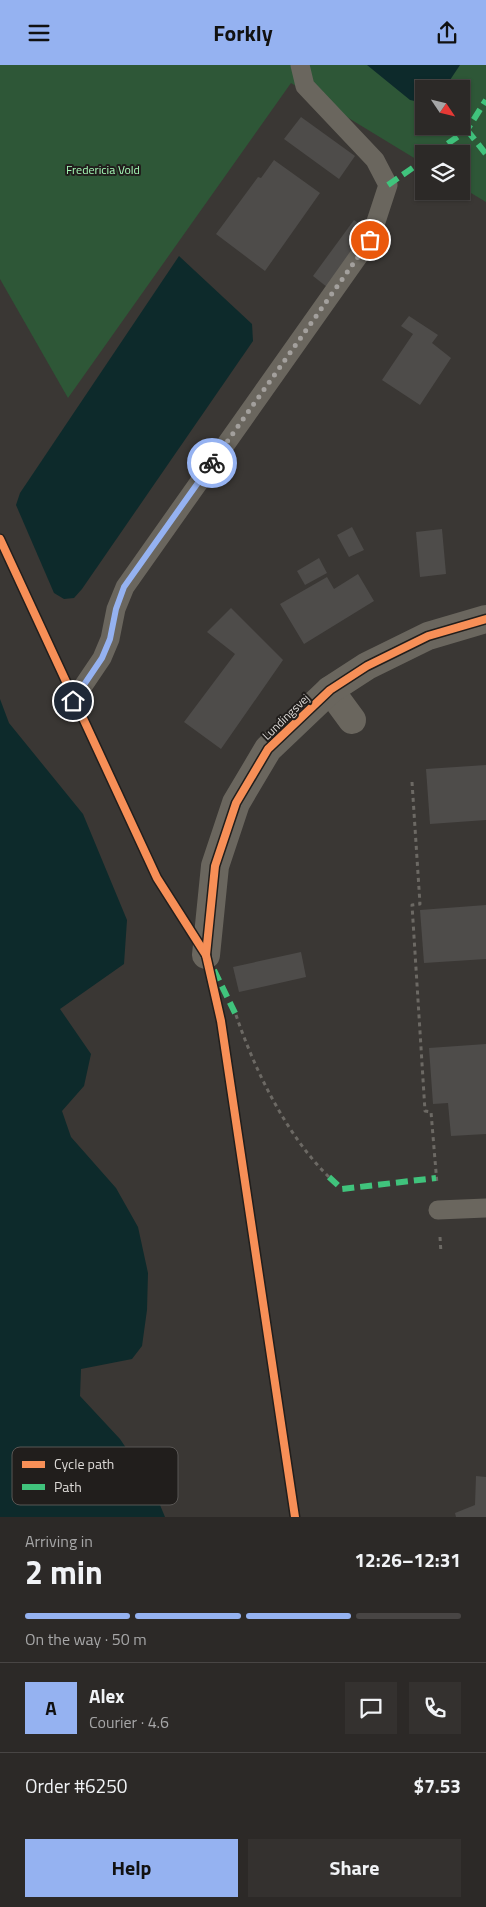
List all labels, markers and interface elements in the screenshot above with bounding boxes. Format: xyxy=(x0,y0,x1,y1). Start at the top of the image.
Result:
text: Forkly xyxy=(213,16,273,50)
icon: menu xyxy=(25,19,53,47)
icon: share xyxy=(433,19,461,47)
north arrow xyxy=(415,80,470,135)
map controls xyxy=(415,80,470,200)
button: layers xyxy=(415,145,470,200)
park label: Fredericia Vold xyxy=(66,160,140,179)
pin xyxy=(349,219,391,261)
icon: bag xyxy=(356,226,384,254)
courier xyxy=(187,438,237,488)
icon: bike xyxy=(198,449,226,477)
pin xyxy=(52,680,94,722)
icon: home xyxy=(59,687,87,715)
street label: Lundingsvej xyxy=(257,689,314,744)
legend xyxy=(12,1447,178,1505)
text: Cycle path xyxy=(54,1453,114,1474)
text: Path xyxy=(54,1476,82,1497)
text: Arriving in xyxy=(25,1529,93,1553)
text: 12:26–12:31 xyxy=(354,1545,461,1574)
text: 2 min xyxy=(25,1548,103,1596)
text: On the way · 50 m xyxy=(25,1627,147,1651)
text: Alex xyxy=(89,1681,124,1710)
button: chat xyxy=(345,1682,397,1734)
button: phone xyxy=(409,1682,461,1734)
text: A xyxy=(45,1693,57,1722)
text: Courier · 4.6 xyxy=(89,1710,169,1734)
text: Order #6250 xyxy=(25,1771,127,1800)
text: $7.53 xyxy=(414,1771,461,1800)
button: Help xyxy=(25,1839,238,1897)
button: Share xyxy=(248,1839,461,1897)

